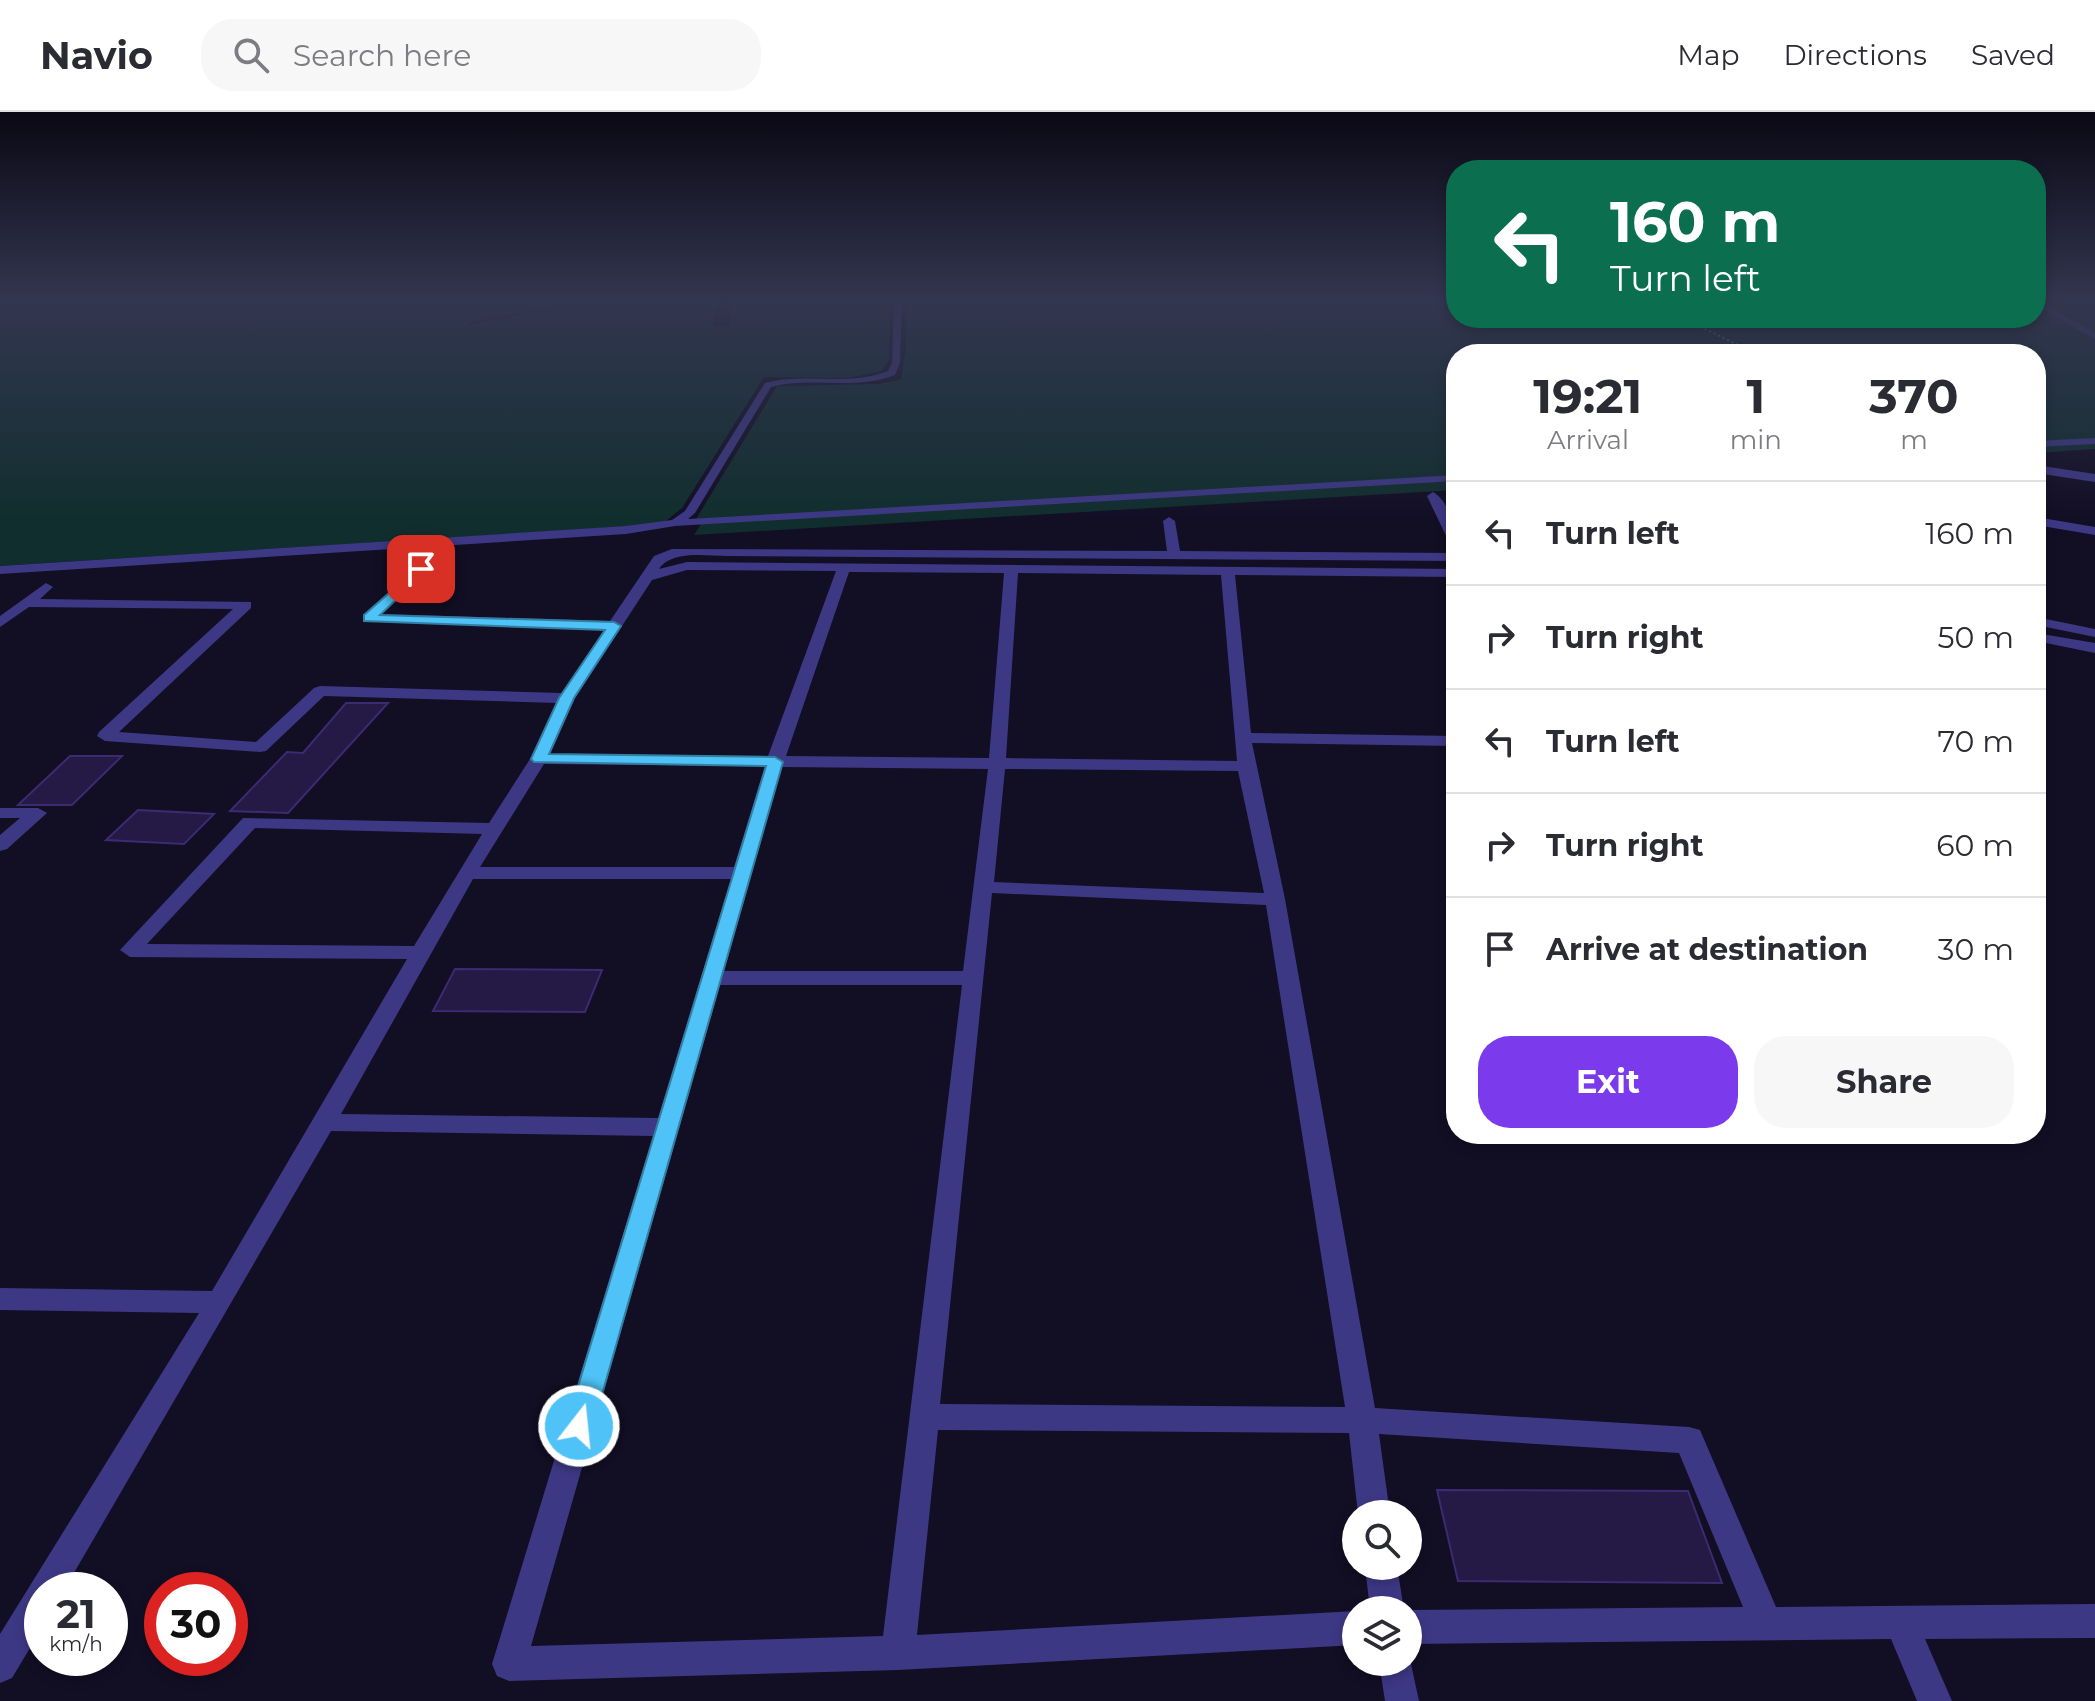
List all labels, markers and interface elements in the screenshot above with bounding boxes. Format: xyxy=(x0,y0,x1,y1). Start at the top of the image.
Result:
search box xyxy=(201,19,761,91)
text: Navio xyxy=(40,32,153,79)
icon: search xyxy=(229,33,273,77)
text: Search here xyxy=(293,37,471,74)
text: Map xyxy=(1677,38,1739,72)
text: Directions xyxy=(1783,38,1927,72)
text: Saved xyxy=(1971,38,2055,72)
text: 160 m xyxy=(1610,188,1780,256)
icon: left xyxy=(1478,192,1582,296)
text: Turn left xyxy=(1610,256,1761,300)
text: 19:21 xyxy=(1533,367,1642,425)
text: 1 xyxy=(1746,367,1765,425)
text: 370 xyxy=(1869,367,1959,425)
text: Arrival xyxy=(1547,424,1629,456)
text: min xyxy=(1730,424,1782,456)
text: m xyxy=(1900,424,1928,456)
icon: left xyxy=(1478,511,1522,555)
text: Turn left xyxy=(1546,515,1679,552)
text: 160 m xyxy=(1925,515,2014,552)
pin xyxy=(387,535,455,603)
icon: arrive xyxy=(399,547,443,591)
icon: right xyxy=(1478,615,1522,659)
text: Turn right xyxy=(1546,619,1703,656)
text: 50 m xyxy=(1937,619,2014,656)
icon: left xyxy=(1478,719,1522,763)
text: Turn left xyxy=(1546,723,1679,760)
text: 70 m xyxy=(1937,723,2014,760)
icon: right xyxy=(1478,823,1522,867)
text: Turn right xyxy=(1546,827,1703,864)
text: 60 m xyxy=(1936,827,2014,864)
icon: arrive xyxy=(1478,927,1522,971)
text: Arrive at destination xyxy=(1546,931,1868,968)
text: 30 m xyxy=(1938,931,2014,968)
button: Exit xyxy=(1478,1036,1738,1128)
button: Share xyxy=(1754,1036,2014,1128)
position arrow xyxy=(537,1384,621,1468)
map controls xyxy=(1342,1500,1422,1676)
button: search xyxy=(1342,1500,1422,1580)
speed limit sign: 30 xyxy=(144,1572,248,1676)
text: 21 xyxy=(56,1589,96,1638)
button: layers xyxy=(1342,1596,1422,1676)
text: km/h xyxy=(49,1632,103,1656)

